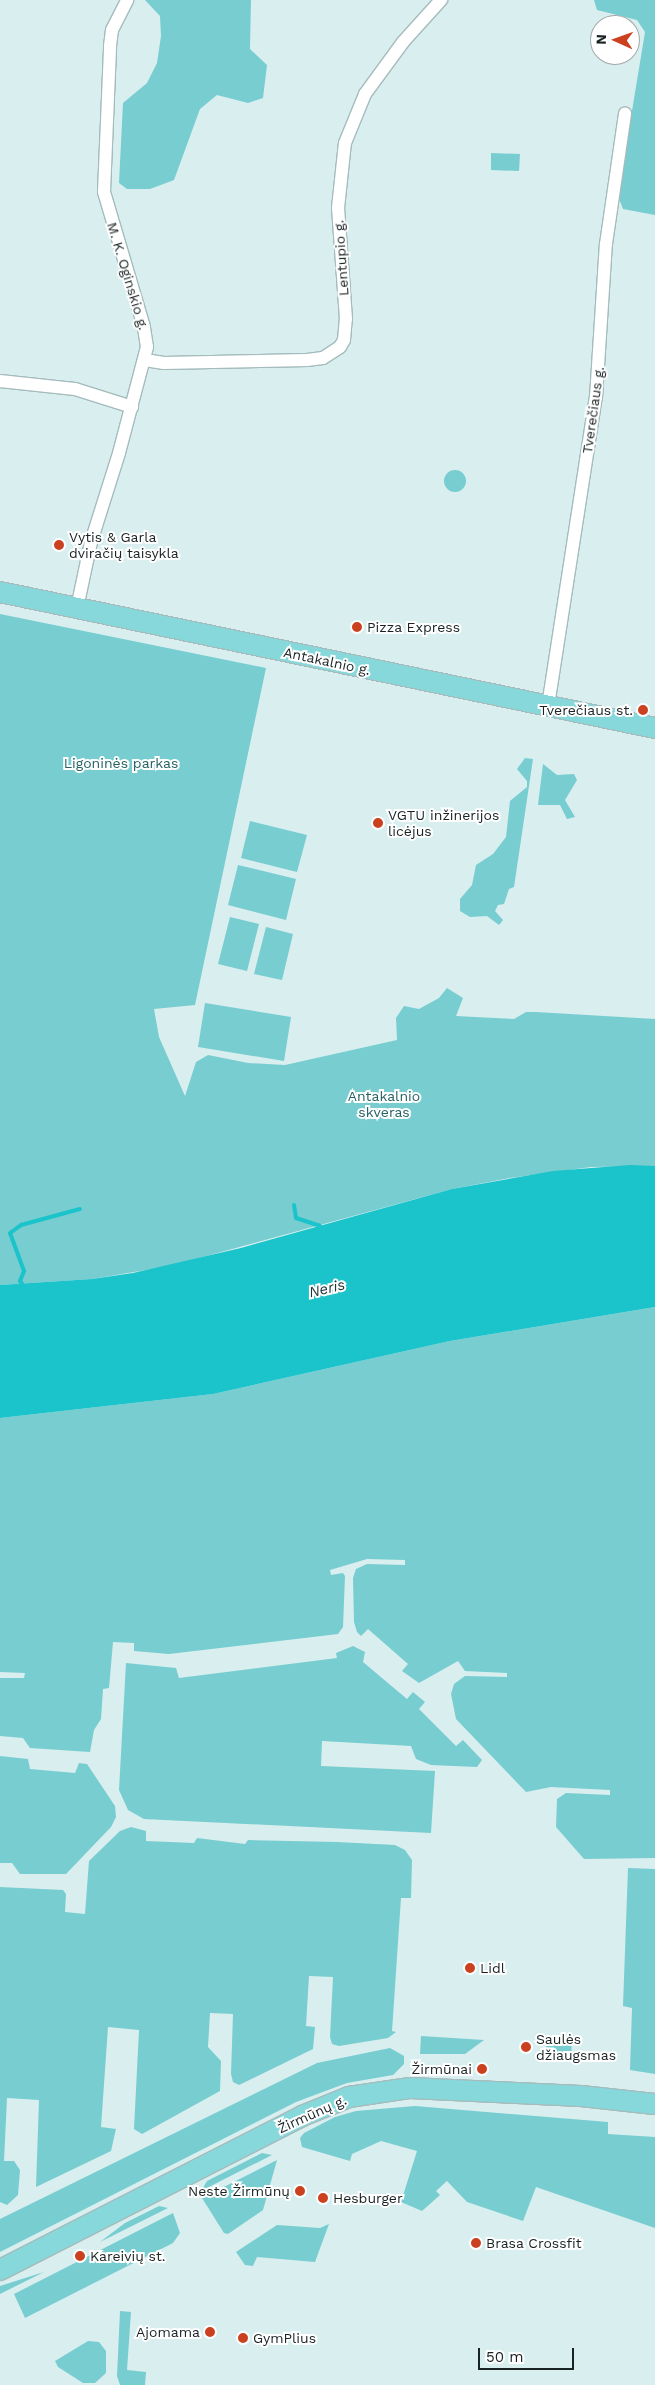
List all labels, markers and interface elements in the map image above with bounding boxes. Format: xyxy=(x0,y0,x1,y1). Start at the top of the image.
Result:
north arrow xyxy=(590,15,640,65)
text: N xyxy=(593,34,609,45)
street label: Lentupio g. xyxy=(330,219,352,297)
street label: M. K. Oginskio g. xyxy=(104,220,152,332)
street label: Tverečiaus g. xyxy=(579,365,607,455)
place label: Vytis & Garla dviračių taisykla xyxy=(69,529,179,562)
marker: Vytis & Garla dviračių taisykla xyxy=(53,539,65,551)
place label: Pizza Express xyxy=(367,619,460,635)
marker: Pizza Express xyxy=(351,621,363,633)
street label: Antakalnio g. xyxy=(282,644,372,678)
place label: Tverečiaus st. xyxy=(539,702,633,718)
marker: Tverečiaus st. xyxy=(637,704,649,716)
park label: Ligoninės parkas xyxy=(64,755,178,771)
place label: VGTU inžinerijos licėjus xyxy=(388,807,499,840)
marker: VGTU inžinerijos licėjus xyxy=(372,817,384,829)
park label: Antakalnio skveras xyxy=(348,1088,420,1120)
water label: Neris xyxy=(307,1276,347,1302)
place label: Lidl xyxy=(480,1960,505,1976)
marker: Lidl xyxy=(464,1962,476,1974)
place label: Saulės džiaugsmas xyxy=(536,2031,616,2064)
marker: Saulės džiaugsmas xyxy=(520,2041,532,2053)
place label: Žirmūnai xyxy=(411,2061,472,2077)
marker: Žirmūnai xyxy=(476,2063,488,2075)
street label: Žirmūnų g. xyxy=(275,2091,349,2137)
place label: Neste Žirmūnų xyxy=(188,2183,290,2199)
marker: Neste Žirmūnų xyxy=(294,2185,306,2197)
place label: Hesburger xyxy=(333,2190,403,2206)
marker: Hesburger xyxy=(317,2192,329,2204)
place label: Brasa Crossfit xyxy=(486,2235,582,2251)
marker: Brasa Crossfit xyxy=(470,2237,482,2249)
place label: Kareivių st. xyxy=(90,2248,166,2264)
marker: Kareivių st. xyxy=(74,2250,86,2262)
place label: Ajomama xyxy=(136,2324,200,2340)
marker: Ajomama xyxy=(204,2326,216,2338)
place label: GymPlius xyxy=(253,2330,316,2346)
marker: GymPlius xyxy=(237,2332,249,2344)
scale bar xyxy=(480,2338,576,2370)
text: 50 m xyxy=(486,2348,523,2366)

